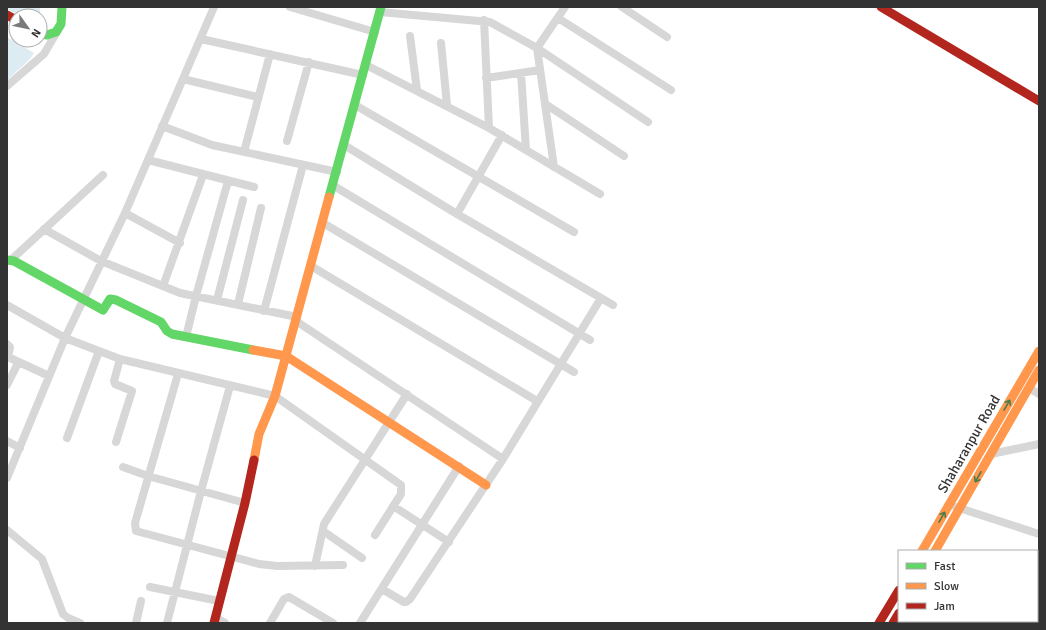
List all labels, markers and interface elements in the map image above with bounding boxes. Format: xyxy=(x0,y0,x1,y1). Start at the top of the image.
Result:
north arrow xyxy=(8,8,48,48)
text: N xyxy=(28,26,44,40)
street label: Shaharanpur Road xyxy=(934,392,1004,496)
one-way arrow xyxy=(1004,399,1012,411)
one-way arrow xyxy=(973,471,981,483)
one-way arrow xyxy=(938,511,946,523)
legend xyxy=(898,550,1038,622)
text: Fast xyxy=(934,559,955,574)
text: Slow xyxy=(934,579,959,594)
text: Jam xyxy=(934,599,955,614)

